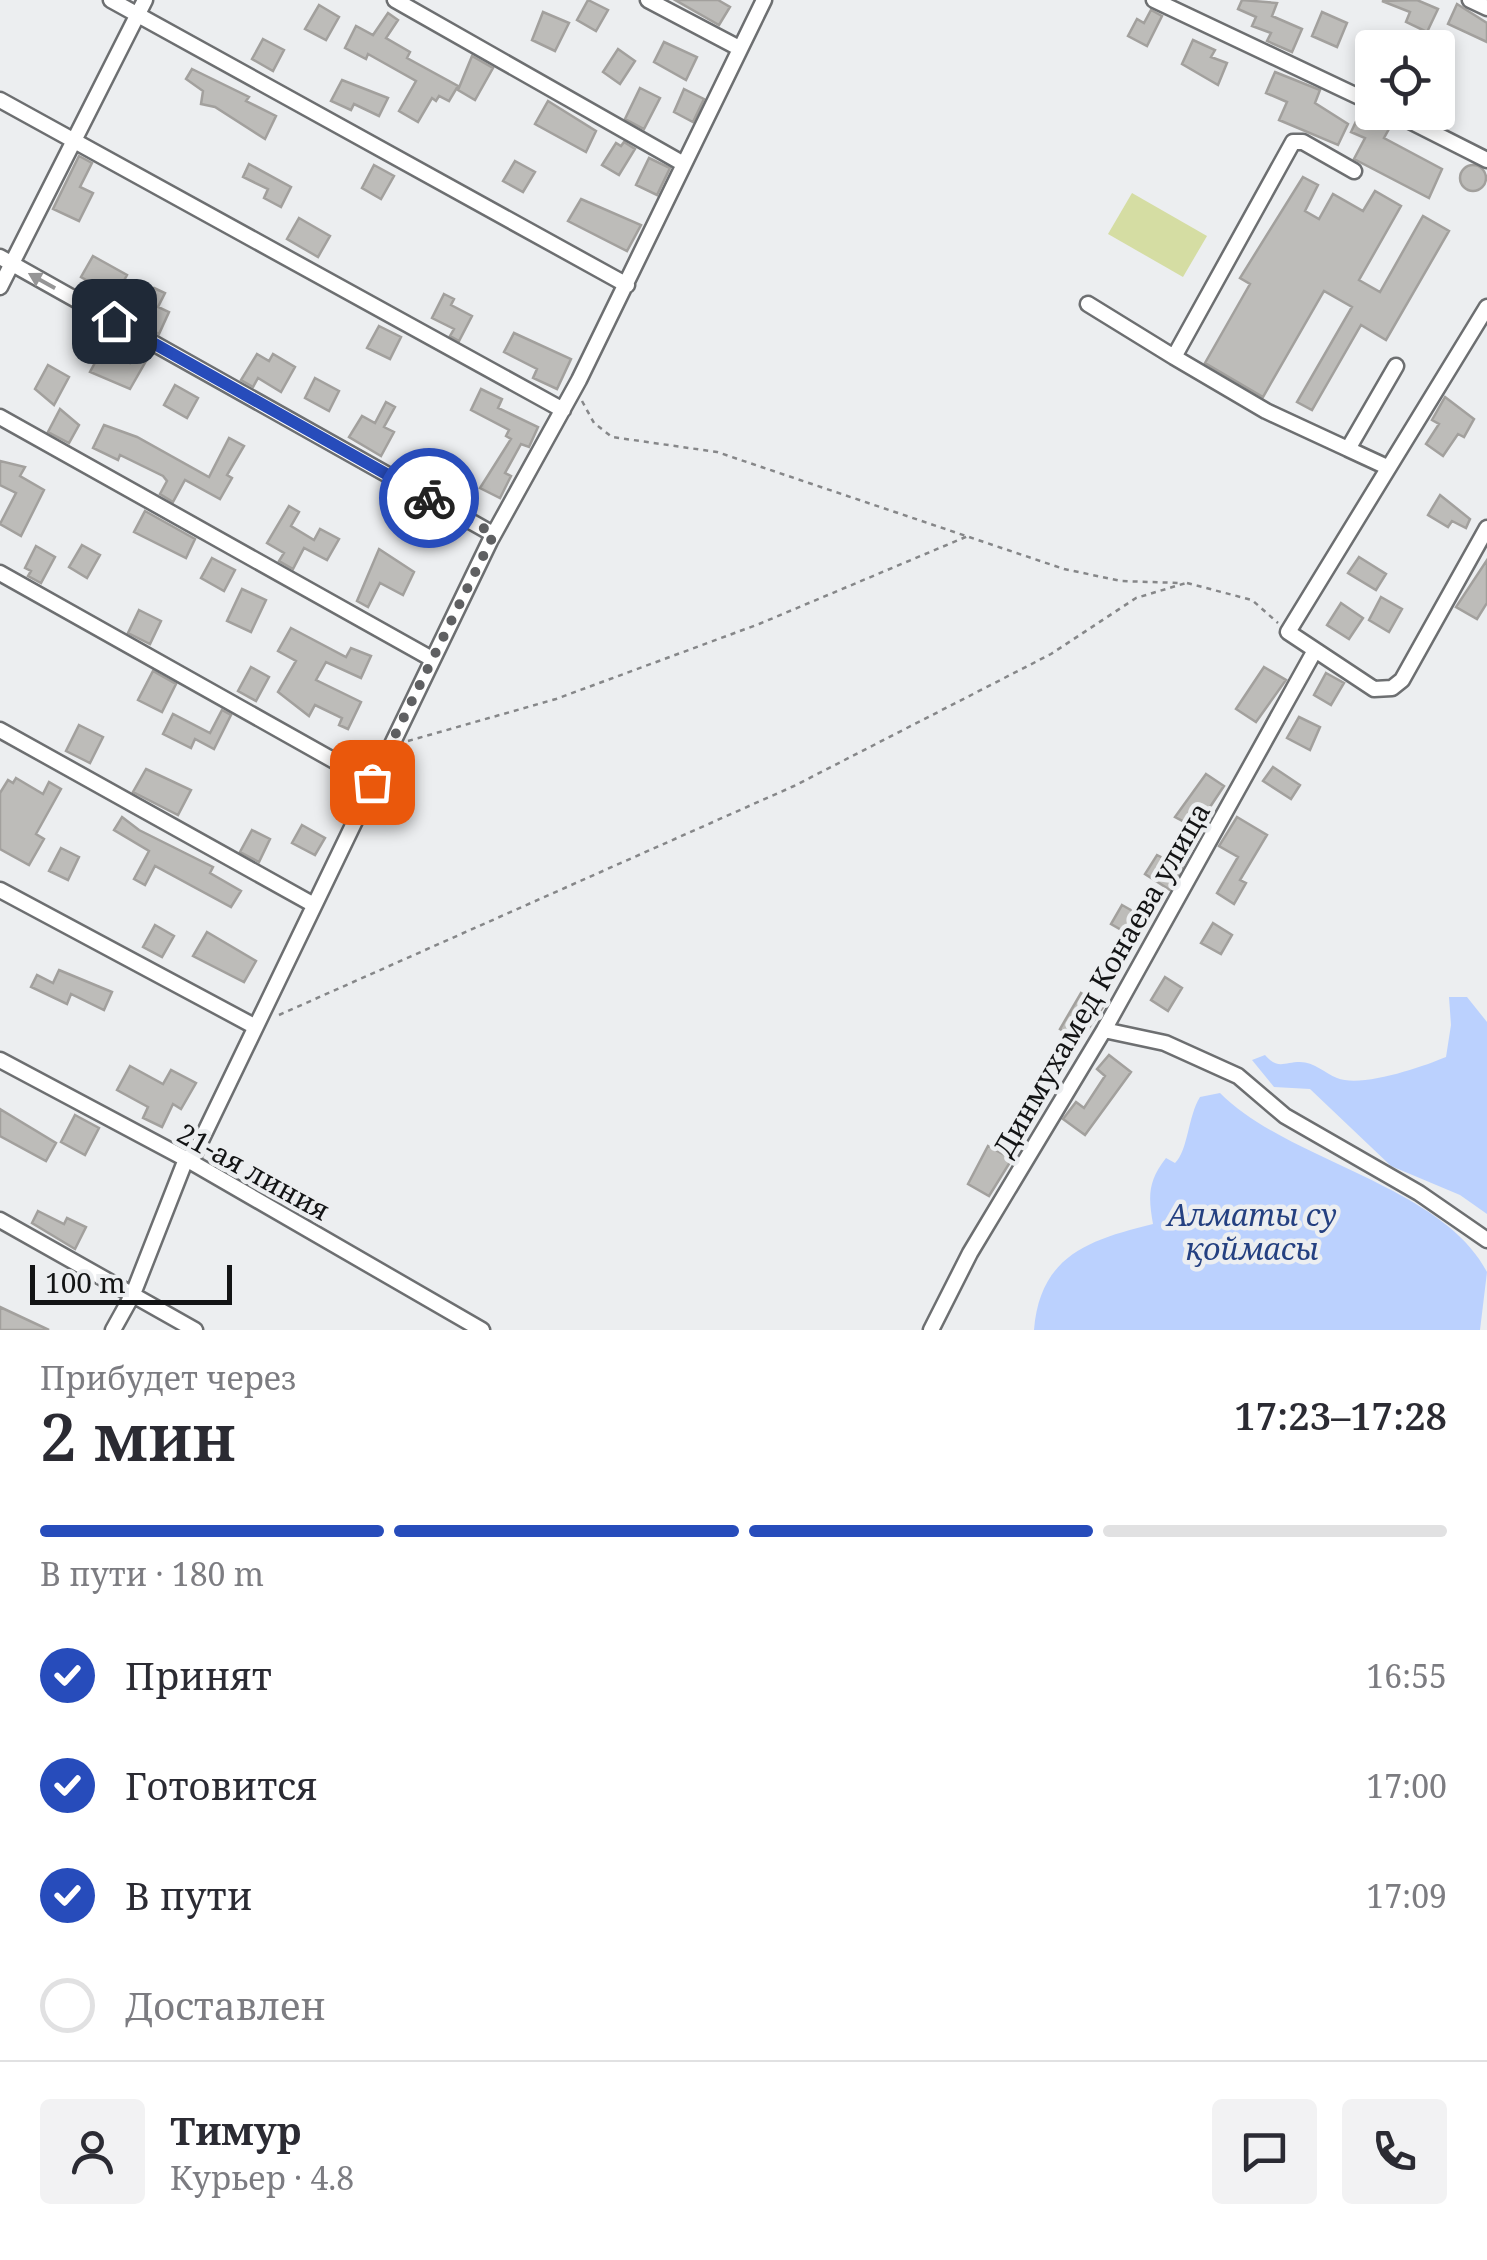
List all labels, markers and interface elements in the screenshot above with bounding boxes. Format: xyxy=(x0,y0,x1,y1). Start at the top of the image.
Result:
map controls xyxy=(1355,30,1455,130)
button: locate xyxy=(1355,30,1455,130)
one-way arrow xyxy=(28,272,57,289)
pin xyxy=(72,279,157,364)
icon: home xyxy=(87,294,142,349)
courier xyxy=(379,448,479,548)
icon: bike xyxy=(402,471,457,526)
pin xyxy=(330,740,415,825)
icon: bag xyxy=(345,755,400,810)
street label: Динмухамед Конаева улица xyxy=(984,795,1218,1163)
street label: 21-ая линия xyxy=(171,1113,337,1229)
water label: Алматы су қоймасы xyxy=(1165,1194,1337,1269)
scale bar xyxy=(30,1260,232,1304)
text: 100 m xyxy=(45,1263,126,1301)
text: Прибудет через xyxy=(40,1356,296,1399)
text: 17:23–17:28 xyxy=(1234,1389,1447,1441)
text: 2 мин xyxy=(40,1392,236,1480)
text: В пути · 180 m xyxy=(40,1552,264,1595)
icon: check xyxy=(40,1648,95,1703)
text: Принят xyxy=(125,1649,272,1701)
text: 16:55 xyxy=(1366,1654,1447,1697)
icon: check xyxy=(40,1758,95,1813)
text: Готовится xyxy=(125,1759,318,1811)
text: 17:00 xyxy=(1366,1764,1447,1807)
icon: check xyxy=(40,1868,95,1923)
text: В пути xyxy=(125,1869,252,1921)
text: 17:09 xyxy=(1366,1874,1447,1917)
text: Доставлен xyxy=(125,1979,326,2031)
button: person xyxy=(40,2099,145,2204)
button: chat xyxy=(1212,2099,1317,2204)
button: phone xyxy=(1342,2099,1447,2204)
text: Тимур xyxy=(170,2104,301,2156)
text: Курьер · 4.8 xyxy=(170,2156,354,2199)

